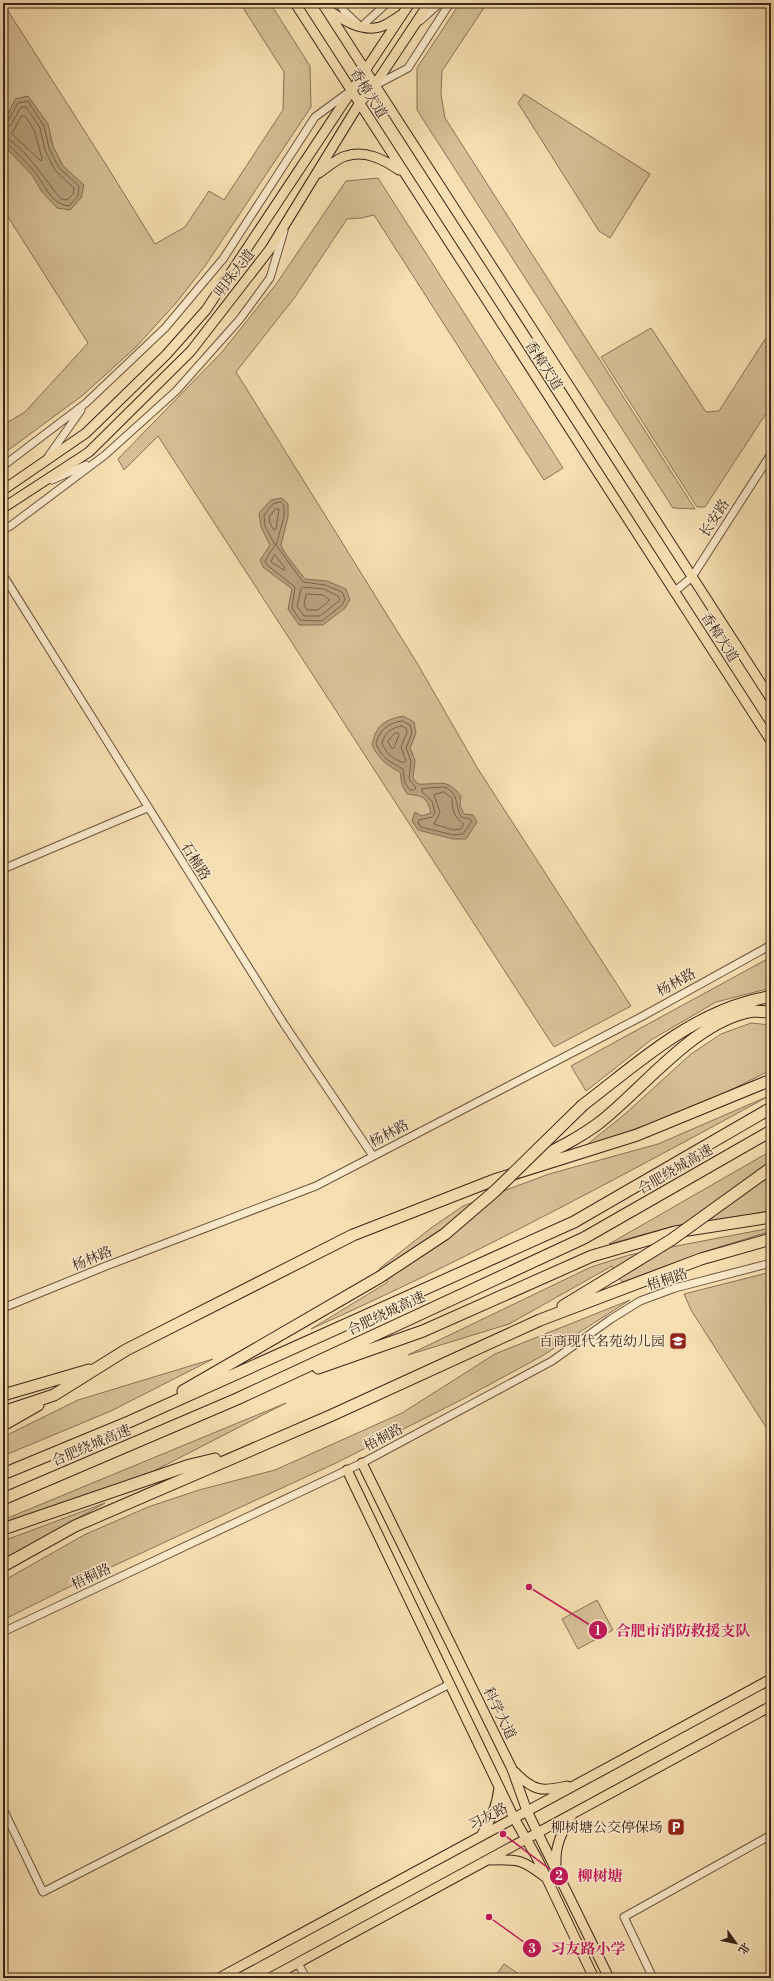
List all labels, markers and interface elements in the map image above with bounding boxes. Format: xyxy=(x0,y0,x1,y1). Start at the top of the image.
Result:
street label: 香樟大道 xyxy=(346,65,391,122)
street label: 明珠大道 xyxy=(210,246,259,301)
street label: 香樟大道 xyxy=(520,337,566,394)
street label: 长安路 xyxy=(696,496,734,541)
street label: 香樟大道 xyxy=(696,609,742,666)
street label: 石楠路 xyxy=(176,839,214,884)
street label: 杨林路 xyxy=(654,965,699,1001)
street label: 杨林路 xyxy=(367,1116,412,1152)
street label: 合肥绕城高速 xyxy=(635,1141,716,1199)
street label: 杨林路 xyxy=(70,1243,115,1275)
street label: 梧桐路 xyxy=(645,1265,690,1295)
street label: 合肥绕城高速 xyxy=(345,1288,428,1340)
school or university icon: 百商现代名苑幼儿园 xyxy=(668,1331,688,1351)
place label: 百商现代名苑幼儿园 xyxy=(539,1333,665,1351)
street label: 梧桐路 xyxy=(361,1420,406,1456)
street label: 合肥绕城高速 xyxy=(49,1421,134,1471)
street label: 梧桐路 xyxy=(69,1560,114,1594)
callout: 合肥市消防救援支队 xyxy=(588,1617,759,1644)
text: 合肥市消防救援支队 xyxy=(615,1622,751,1641)
text: 1 xyxy=(595,1624,601,1639)
street label: 科学大道 xyxy=(479,1684,519,1743)
street label: 习友路 xyxy=(466,1799,511,1835)
parking icon: 柳树塘公交停保场 xyxy=(666,1817,686,1837)
place label: 柳树塘公交停保场 xyxy=(551,1819,663,1837)
callout: 柳树塘 xyxy=(549,1862,630,1889)
text: 柳树塘 xyxy=(577,1867,623,1886)
text: 2 xyxy=(555,1869,563,1884)
north arrow xyxy=(716,1923,756,1963)
callout: 习友路小学 xyxy=(522,1935,633,1962)
text: 北 xyxy=(735,1939,752,1956)
text: 习友路小学 xyxy=(550,1940,626,1959)
text: 3 xyxy=(528,1942,536,1957)

